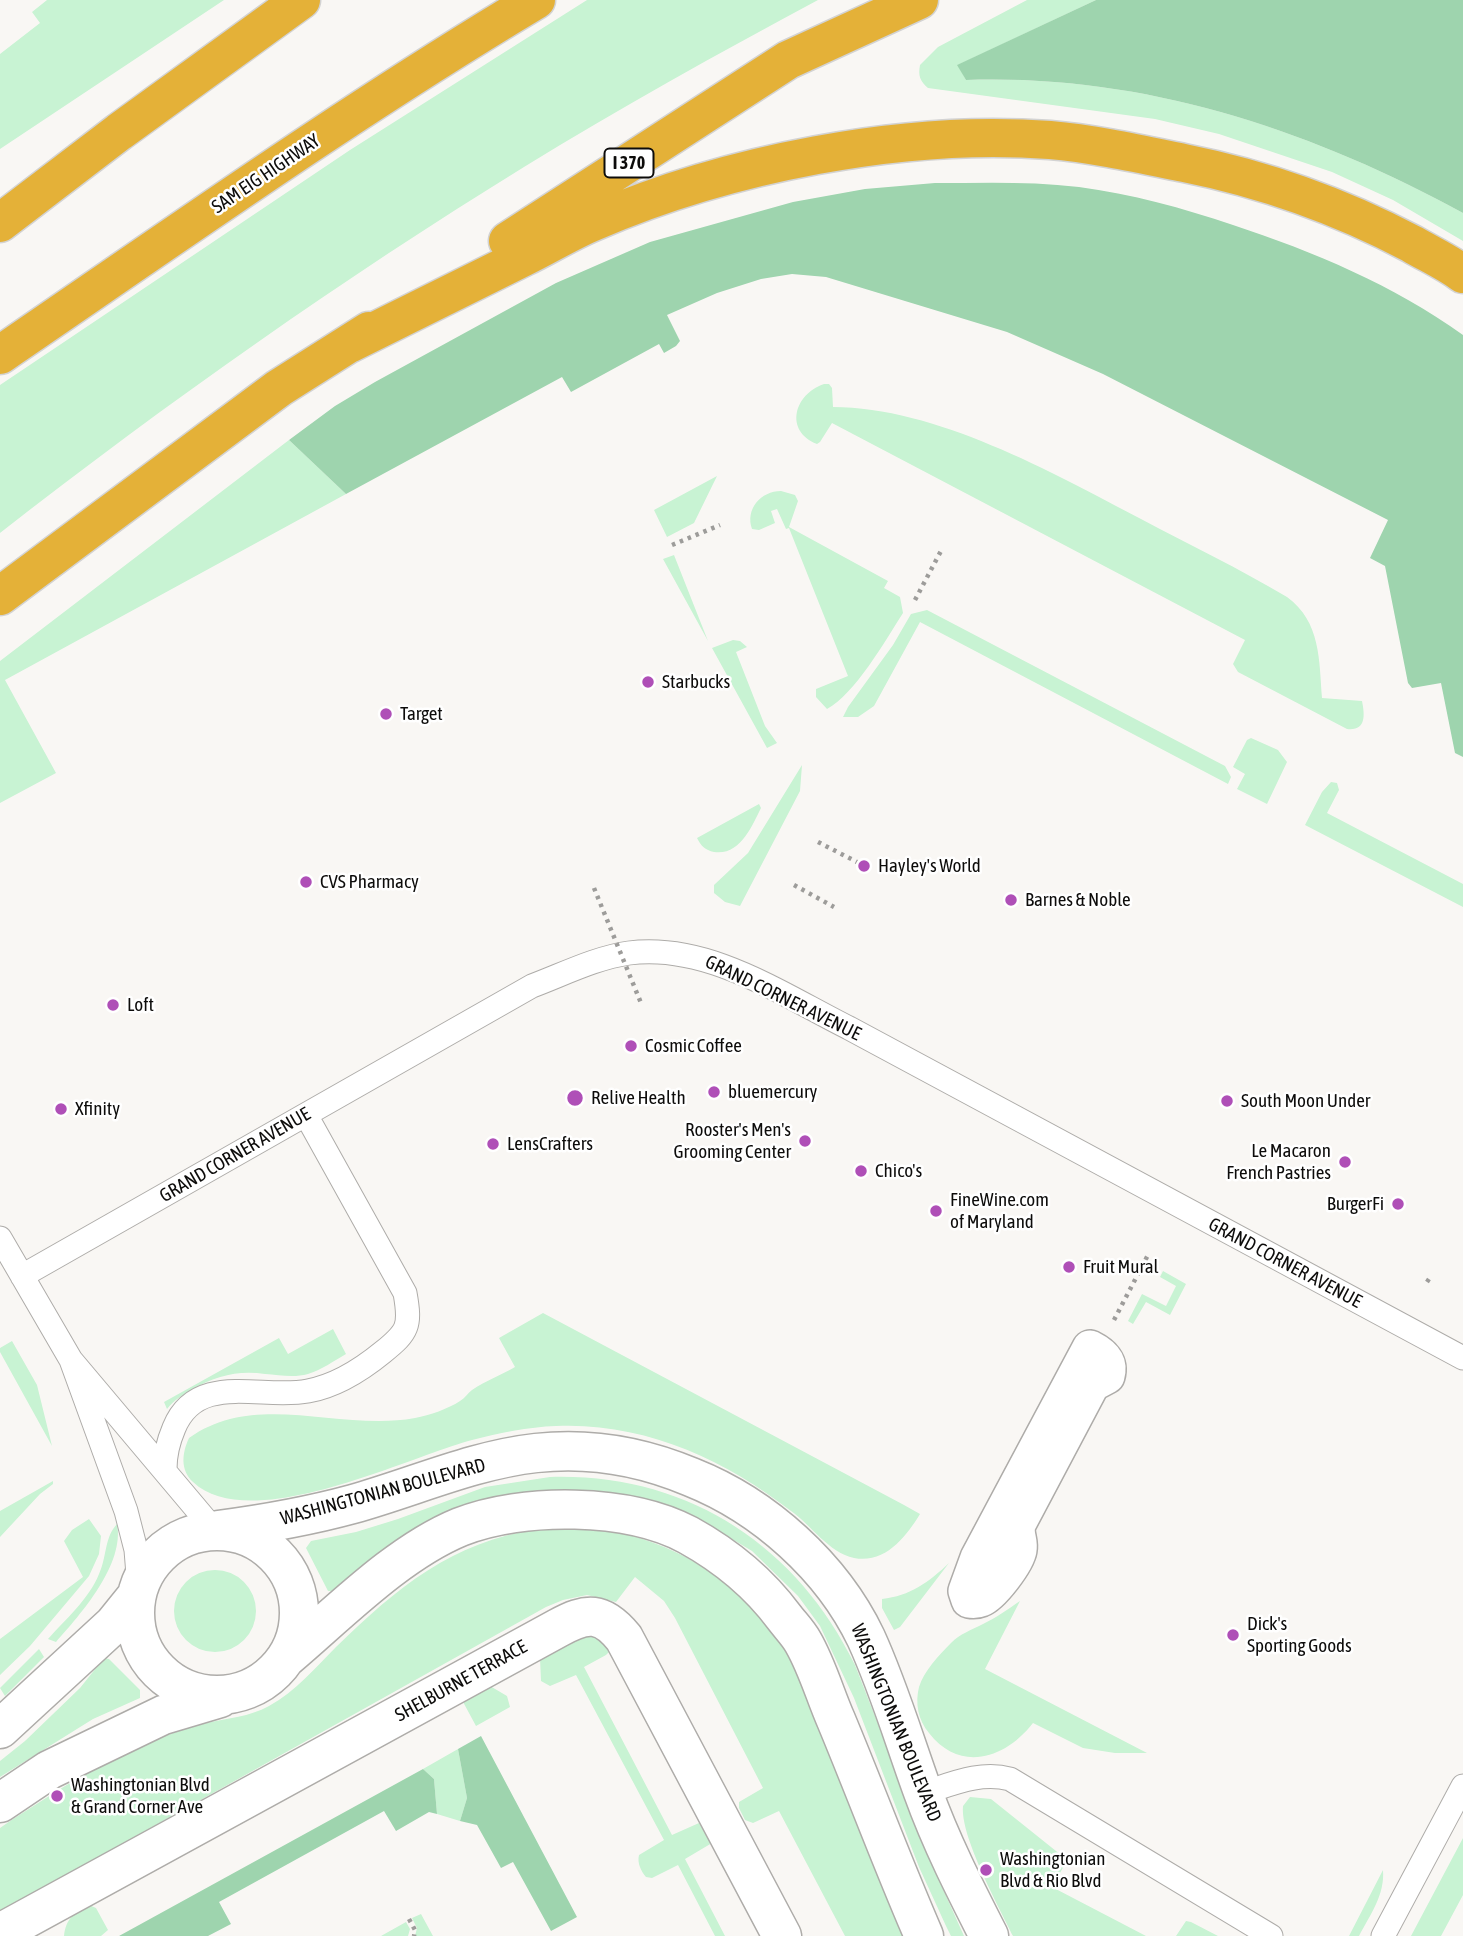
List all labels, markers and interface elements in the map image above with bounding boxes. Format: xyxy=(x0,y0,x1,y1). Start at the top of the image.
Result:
street label: SAM EIG HIGHWAY xyxy=(208,129,324,219)
road number: I 370 xyxy=(604,148,654,178)
place label: Starbucks xyxy=(662,671,730,693)
marker: Starbucks xyxy=(640,674,656,690)
place label: Target xyxy=(400,703,443,725)
marker: Target xyxy=(378,706,394,722)
place label: Hayley's World xyxy=(878,855,981,877)
marker: Hayley's World xyxy=(856,858,872,874)
place label: CVS Pharmacy xyxy=(320,871,419,893)
marker: CVS Pharmacy xyxy=(298,874,314,890)
place label: Barnes & Noble xyxy=(1025,889,1131,911)
marker: Barnes & Noble xyxy=(1003,892,1019,908)
street label: GRAND CORNER AVENUE xyxy=(701,950,865,1046)
place label: Loft xyxy=(127,994,154,1016)
marker: Loft xyxy=(105,997,121,1013)
place label: Cosmic Coffee xyxy=(645,1035,742,1057)
marker: Cosmic Coffee xyxy=(623,1038,639,1054)
place label: bluemercury xyxy=(728,1081,817,1103)
marker: bluemercury xyxy=(706,1084,722,1100)
place label: Relive Health xyxy=(591,1087,686,1109)
marker: Relive Health xyxy=(565,1088,585,1108)
place label: South Moon Under xyxy=(1241,1090,1370,1112)
marker: South Moon Under xyxy=(1219,1093,1235,1109)
place label: Xfinity xyxy=(75,1098,120,1120)
marker: Xfinity xyxy=(53,1101,69,1117)
street label: GRAND CORNER AVENUE xyxy=(156,1103,314,1207)
place label: Rooster's Men's Grooming Center xyxy=(674,1119,791,1163)
place label: LensCrafters xyxy=(507,1133,593,1155)
marker: Rooster's Men's Grooming Center xyxy=(797,1133,813,1149)
marker: LensCrafters xyxy=(485,1136,501,1152)
place label: Le Macaron French Pastries xyxy=(1226,1140,1331,1184)
marker: Le Macaron French Pastries xyxy=(1337,1154,1353,1170)
place label: Chico's xyxy=(875,1160,922,1182)
marker: Chico's xyxy=(853,1163,869,1179)
place label: FineWine.com of Maryland xyxy=(950,1189,1049,1233)
place label: BurgerFi xyxy=(1327,1193,1384,1215)
marker: BurgerFi xyxy=(1390,1196,1406,1212)
marker: FineWine.com of Maryland xyxy=(928,1203,944,1219)
street label: GRAND CORNER AVENUE xyxy=(1204,1213,1366,1313)
place label: Fruit Mural xyxy=(1083,1256,1159,1278)
marker: Fruit Mural xyxy=(1061,1259,1077,1275)
street label: WASHINGTONIAN BOULEVARD xyxy=(278,1454,488,1530)
place label: Dick's Sporting Goods xyxy=(1247,1613,1352,1657)
street label: WASHINGTONIAN BOULEVARD xyxy=(846,1621,946,1825)
marker: Dick's Sporting Goods xyxy=(1225,1627,1241,1643)
street label: SHELBURNE TERRACE xyxy=(391,1635,531,1727)
place label: Washingtonian Blvd & Grand Corner Ave xyxy=(71,1774,210,1818)
marker: Washingtonian Blvd & Grand Corner Ave xyxy=(49,1788,65,1804)
place label: Washingtonian Blvd & Rio Blvd xyxy=(1000,1848,1106,1892)
marker: Washingtonian Blvd & Rio Blvd xyxy=(978,1862,994,1878)

